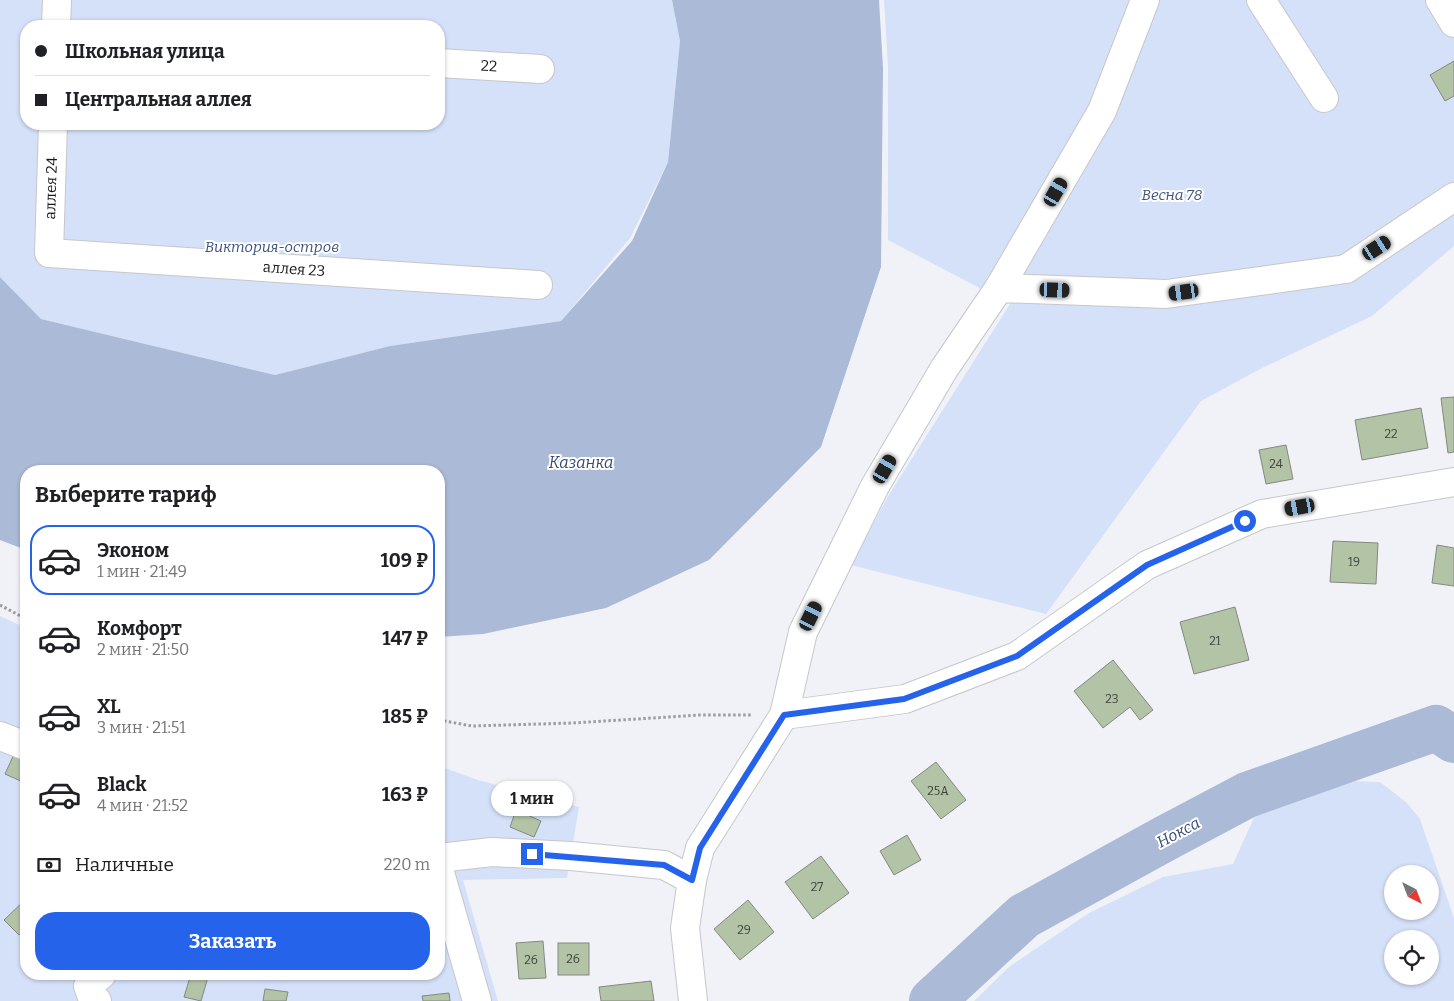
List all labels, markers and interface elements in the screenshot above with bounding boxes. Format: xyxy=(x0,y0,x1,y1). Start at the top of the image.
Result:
text: Школьная улица xyxy=(65,40,225,63)
street label: 22 xyxy=(480,57,498,75)
text: Центральная аллея xyxy=(65,88,252,111)
street label: аллея 24 xyxy=(41,156,61,220)
car xyxy=(1042,175,1069,209)
park label: Весна 78 xyxy=(1142,186,1203,204)
car xyxy=(1360,234,1393,262)
park label: Виктория-остров xyxy=(205,238,339,256)
street label: аллея 23 xyxy=(262,258,326,280)
car xyxy=(1039,282,1070,298)
car xyxy=(1168,282,1199,302)
house number: 22 xyxy=(1384,427,1398,441)
car xyxy=(871,452,898,486)
water label: Казанка xyxy=(549,453,613,472)
house number: 24 xyxy=(1269,457,1283,471)
text: Выберите тариф xyxy=(35,481,216,508)
car xyxy=(1283,497,1316,517)
route start xyxy=(1234,510,1256,532)
icon: car xyxy=(37,538,82,583)
text: Эконом xyxy=(97,539,169,562)
text: 109 ₽ xyxy=(381,549,428,572)
house number: 19 xyxy=(1348,555,1360,569)
text: 1 мин · 21:49 xyxy=(97,562,187,581)
car xyxy=(797,599,824,633)
icon: car xyxy=(37,616,82,661)
text: Комфорт xyxy=(97,617,182,640)
text: 147 ₽ xyxy=(382,627,428,650)
house number: 21 xyxy=(1209,634,1221,648)
text: 2 мин · 21:50 xyxy=(97,640,189,659)
house number: 23 xyxy=(1105,692,1119,706)
icon: car xyxy=(37,694,82,739)
text: XL xyxy=(97,695,121,718)
text: 185 ₽ xyxy=(382,705,428,728)
text: 3 мин · 21:51 xyxy=(97,718,186,737)
icon: car xyxy=(37,772,82,817)
text: Black xyxy=(97,773,147,796)
callout: 1 мин xyxy=(491,782,573,816)
text: 163 ₽ xyxy=(382,783,428,806)
house number: 25А xyxy=(927,784,949,798)
text: 1 мин xyxy=(510,789,554,808)
text: 4 мин · 21:52 xyxy=(97,796,188,815)
water label: Нокса xyxy=(1153,813,1203,852)
route end xyxy=(521,843,543,865)
icon: cash xyxy=(35,851,63,879)
text: Наличные xyxy=(75,853,174,876)
text: 220 m xyxy=(384,855,430,874)
north arrow xyxy=(1384,865,1439,920)
map controls xyxy=(1384,865,1439,985)
house number: 27 xyxy=(811,880,823,894)
button: Заказать xyxy=(35,912,430,970)
house number: 29 xyxy=(737,923,751,937)
button: locate xyxy=(1384,930,1439,985)
house number: 26 xyxy=(566,952,580,966)
house number: 26 xyxy=(524,953,538,967)

